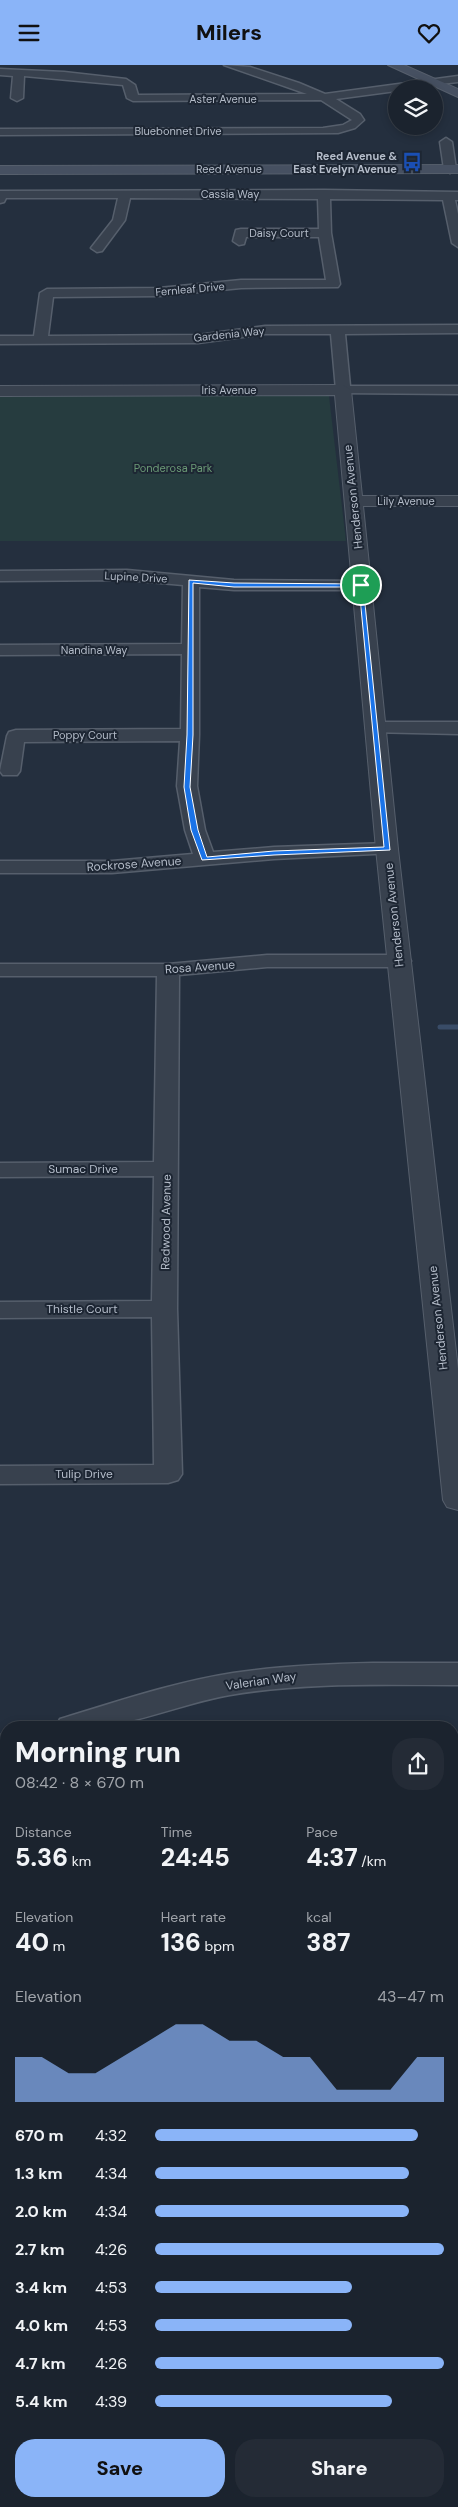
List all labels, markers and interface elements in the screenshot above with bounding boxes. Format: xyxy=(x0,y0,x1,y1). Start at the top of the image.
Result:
text: Milers xyxy=(196,18,262,47)
icon: menu xyxy=(15,19,43,47)
icon: heart xyxy=(415,19,443,47)
map controls xyxy=(388,80,443,135)
button: layers xyxy=(388,80,443,135)
street label: Aster Avenue xyxy=(189,92,257,106)
street label: Bluebonnet Drive xyxy=(134,124,222,138)
place label: Reed Avenue & East Evelyn Avenue xyxy=(293,149,397,176)
bus stop icon: Reed Avenue & East Evelyn Avenue xyxy=(401,151,423,173)
street label: Reed Avenue xyxy=(196,162,262,176)
street label: Cassia Way xyxy=(201,187,259,201)
street label: Daisy Court xyxy=(249,226,309,240)
street label: Fernleaf Drive xyxy=(155,279,225,299)
street label: Gardenia Way xyxy=(193,323,265,345)
street label: Iris Avenue xyxy=(201,383,257,397)
street label: Henderson Avenue xyxy=(340,444,366,550)
park label: Ponderosa Park xyxy=(134,461,213,475)
street label: Lily Avenue xyxy=(377,494,435,508)
pin xyxy=(340,564,382,606)
street label: Lupine Drive xyxy=(104,568,168,586)
icon: arrive xyxy=(347,571,375,599)
street label: Nandina Way xyxy=(61,643,127,657)
street label: Poppy Court xyxy=(53,728,117,742)
street label: Rockrose Avenue xyxy=(86,853,182,875)
street label: Henderson Avenue xyxy=(381,862,407,968)
street label: Rosa Avenue xyxy=(164,957,236,977)
street label: Sumac Drive xyxy=(48,1161,118,1177)
street label: Redwood Avenue xyxy=(157,1174,175,1270)
street label: Henderson Avenue xyxy=(425,1265,451,1371)
street label: Thistle Court xyxy=(46,1301,118,1317)
street label: Tulip Drive xyxy=(55,1466,113,1482)
street label: Valerian Way xyxy=(225,1668,298,1694)
text: Morning run xyxy=(15,1734,181,1771)
button: share xyxy=(392,1738,444,1790)
text: 08:42 · 8 × 670 m xyxy=(15,1772,144,1793)
text: Distance xyxy=(15,1823,72,1841)
text: Time xyxy=(161,1823,192,1841)
text: Pace xyxy=(306,1823,338,1841)
text: 5.36 xyxy=(15,1841,68,1874)
text: 24:45 xyxy=(161,1841,230,1874)
text: 4:37 xyxy=(306,1841,358,1874)
text: km xyxy=(68,1852,91,1870)
text: /km xyxy=(358,1852,386,1870)
text: Elevation xyxy=(15,1908,73,1926)
text: Heart rate xyxy=(161,1908,226,1926)
text: kcal xyxy=(306,1908,332,1926)
text: 40 xyxy=(15,1926,49,1959)
text: 136 xyxy=(161,1926,201,1959)
text: 387 xyxy=(306,1926,351,1959)
text: m xyxy=(49,1937,65,1955)
text: bpm xyxy=(201,1937,235,1955)
text: Elevation xyxy=(15,1986,82,2007)
text: 43–47 m xyxy=(377,1986,444,2007)
text: 670 m xyxy=(15,2125,64,2146)
text: 4:32 xyxy=(95,2125,127,2146)
text: 1.3 km xyxy=(15,2163,63,2184)
text: 4:34 xyxy=(95,2163,127,2184)
text: 2.0 km xyxy=(15,2201,67,2222)
text: 4:34 xyxy=(95,2201,127,2222)
text: 2.7 km xyxy=(15,2239,64,2260)
text: 4:26 xyxy=(95,2239,127,2260)
text: 3.4 km xyxy=(15,2277,67,2298)
text: 4:53 xyxy=(95,2277,127,2298)
text: 4.0 km xyxy=(15,2315,68,2336)
text: 4:53 xyxy=(95,2315,127,2336)
text: 4.7 km xyxy=(15,2353,66,2374)
text: 4:26 xyxy=(95,2353,127,2374)
text: 5.4 km xyxy=(15,2391,67,2412)
text: 4:39 xyxy=(95,2391,127,2412)
button: Save xyxy=(15,2439,225,2497)
button: Share xyxy=(235,2439,444,2497)

